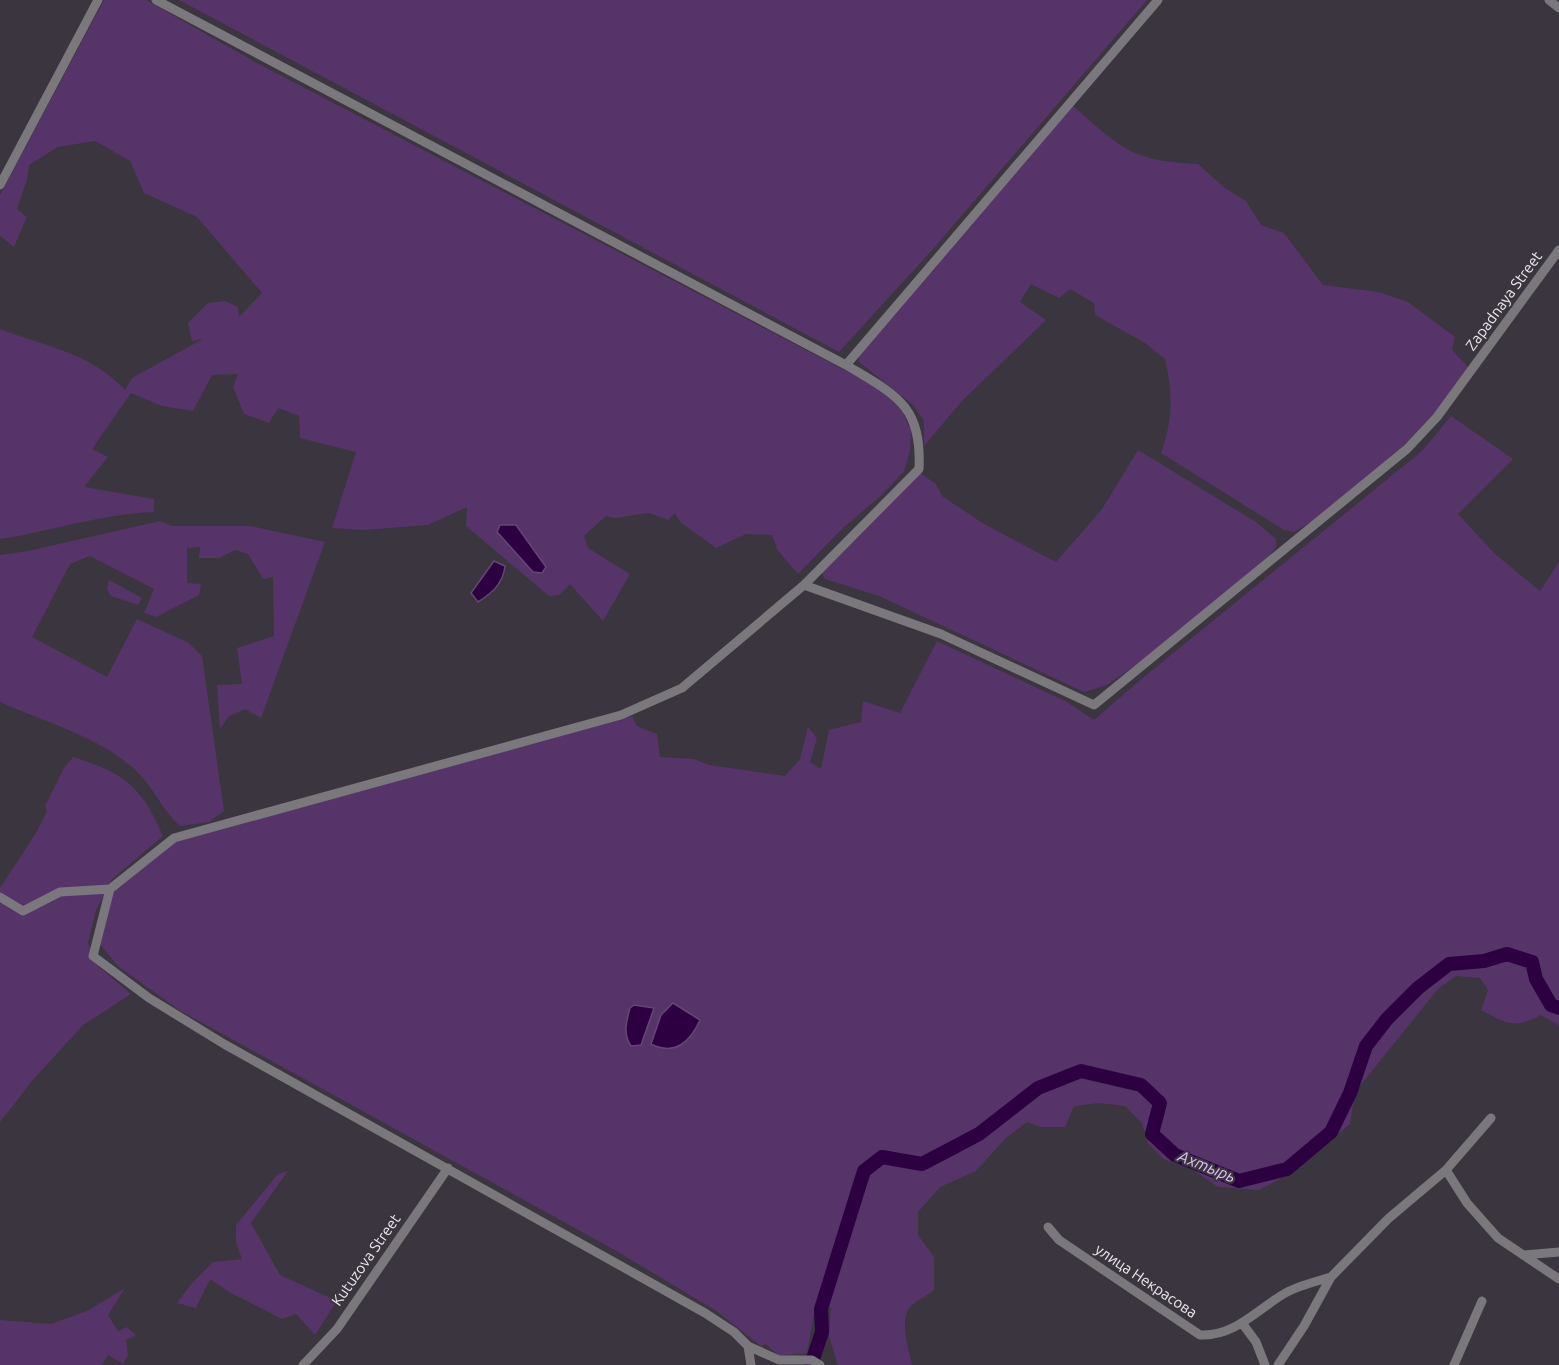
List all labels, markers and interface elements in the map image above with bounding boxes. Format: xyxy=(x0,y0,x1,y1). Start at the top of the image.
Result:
street label: Zapadnaya Street xyxy=(1462,248,1545,353)
water label: Ахтырь xyxy=(1175,1146,1238,1186)
street label: Kutuzova Street xyxy=(328,1211,404,1309)
street label: улица Некрасова xyxy=(1092,1240,1200,1321)

